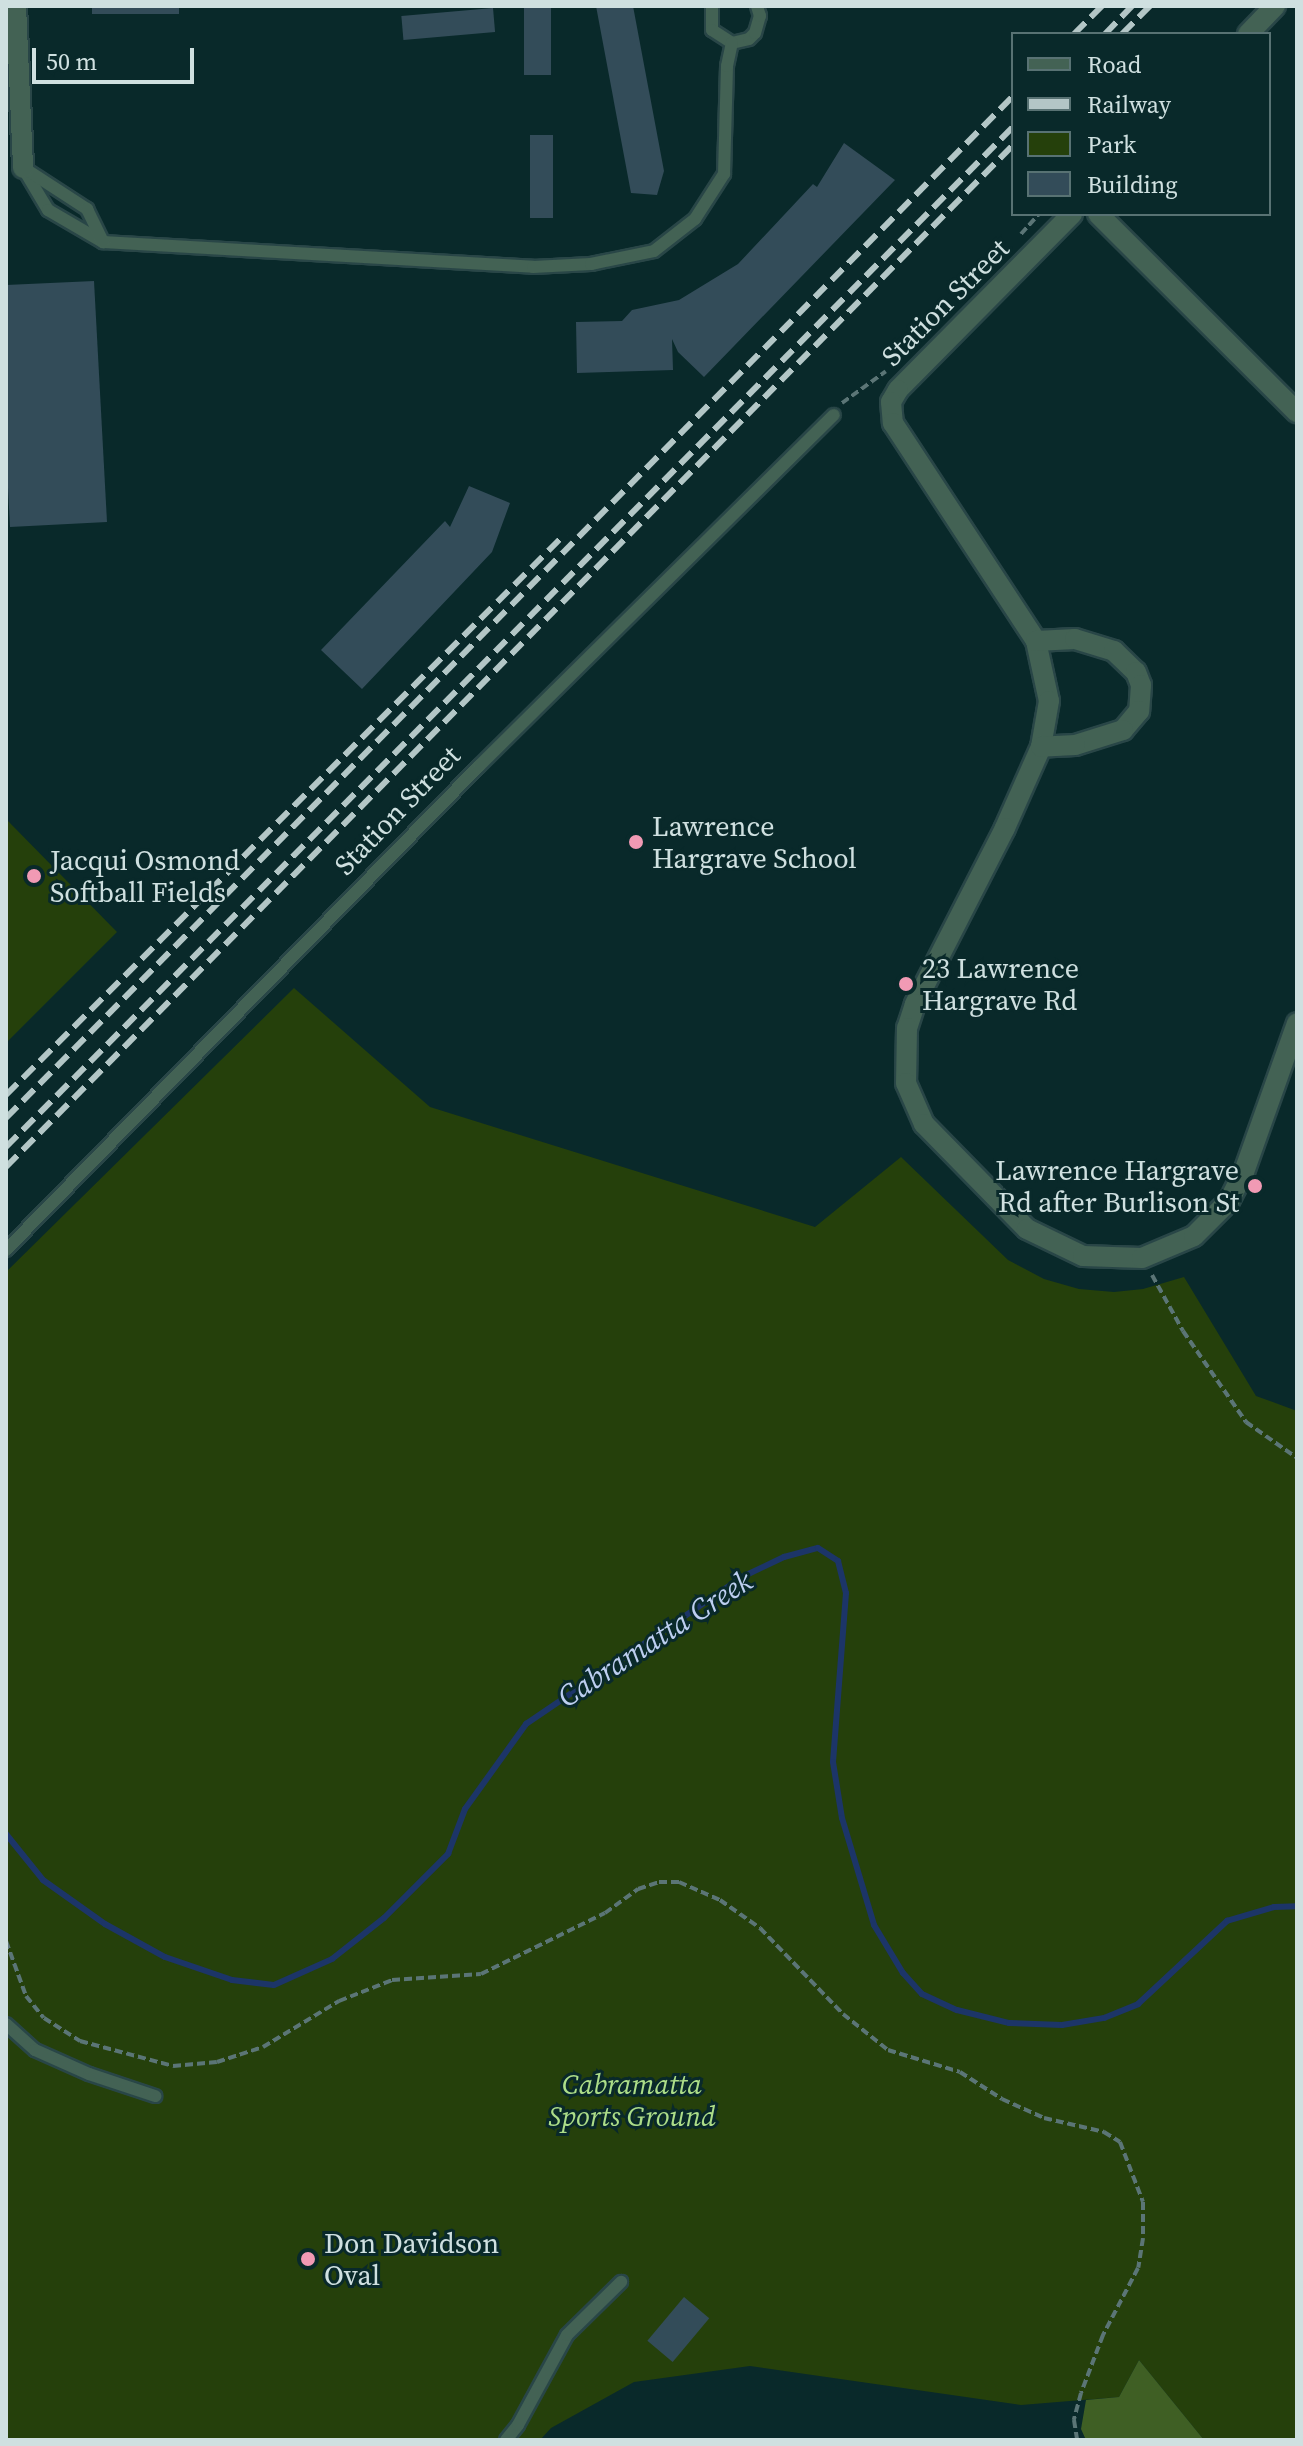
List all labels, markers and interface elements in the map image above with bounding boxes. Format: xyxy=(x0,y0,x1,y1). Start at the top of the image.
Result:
scale bar xyxy=(36,32,198,82)
legend xyxy=(1011,32,1271,216)
text: 50 m xyxy=(46,45,97,78)
text: Road xyxy=(1087,48,1141,81)
text: Railway xyxy=(1087,88,1171,121)
text: Park xyxy=(1087,128,1136,161)
text: Building xyxy=(1087,168,1178,201)
street label: Station Street xyxy=(874,231,1016,373)
street label: Station Street xyxy=(327,739,467,881)
place label: Lawrence Hargrave School xyxy=(652,809,857,875)
marker: Lawrence Hargrave School xyxy=(627,833,645,851)
place label: Jacqui Osmond Softball Fields xyxy=(50,843,240,909)
marker: Jacqui Osmond Softball Fields xyxy=(25,867,43,885)
place label: 23 Lawrence Hargrave Rd xyxy=(922,951,1079,1017)
marker: 23 Lawrence Hargrave Rd xyxy=(897,975,915,993)
place label: Lawrence Hargrave Rd after Burlison St xyxy=(995,1153,1239,1219)
marker: Lawrence Hargrave Rd after Burlison St xyxy=(1246,1177,1264,1195)
water label: Cabramatta Creek xyxy=(551,1563,759,1715)
park label: Cabramatta Sports Ground xyxy=(548,2067,716,2133)
place label: Don Davidson Oval xyxy=(324,2226,499,2292)
marker: Don Davidson Oval xyxy=(299,2250,317,2268)

